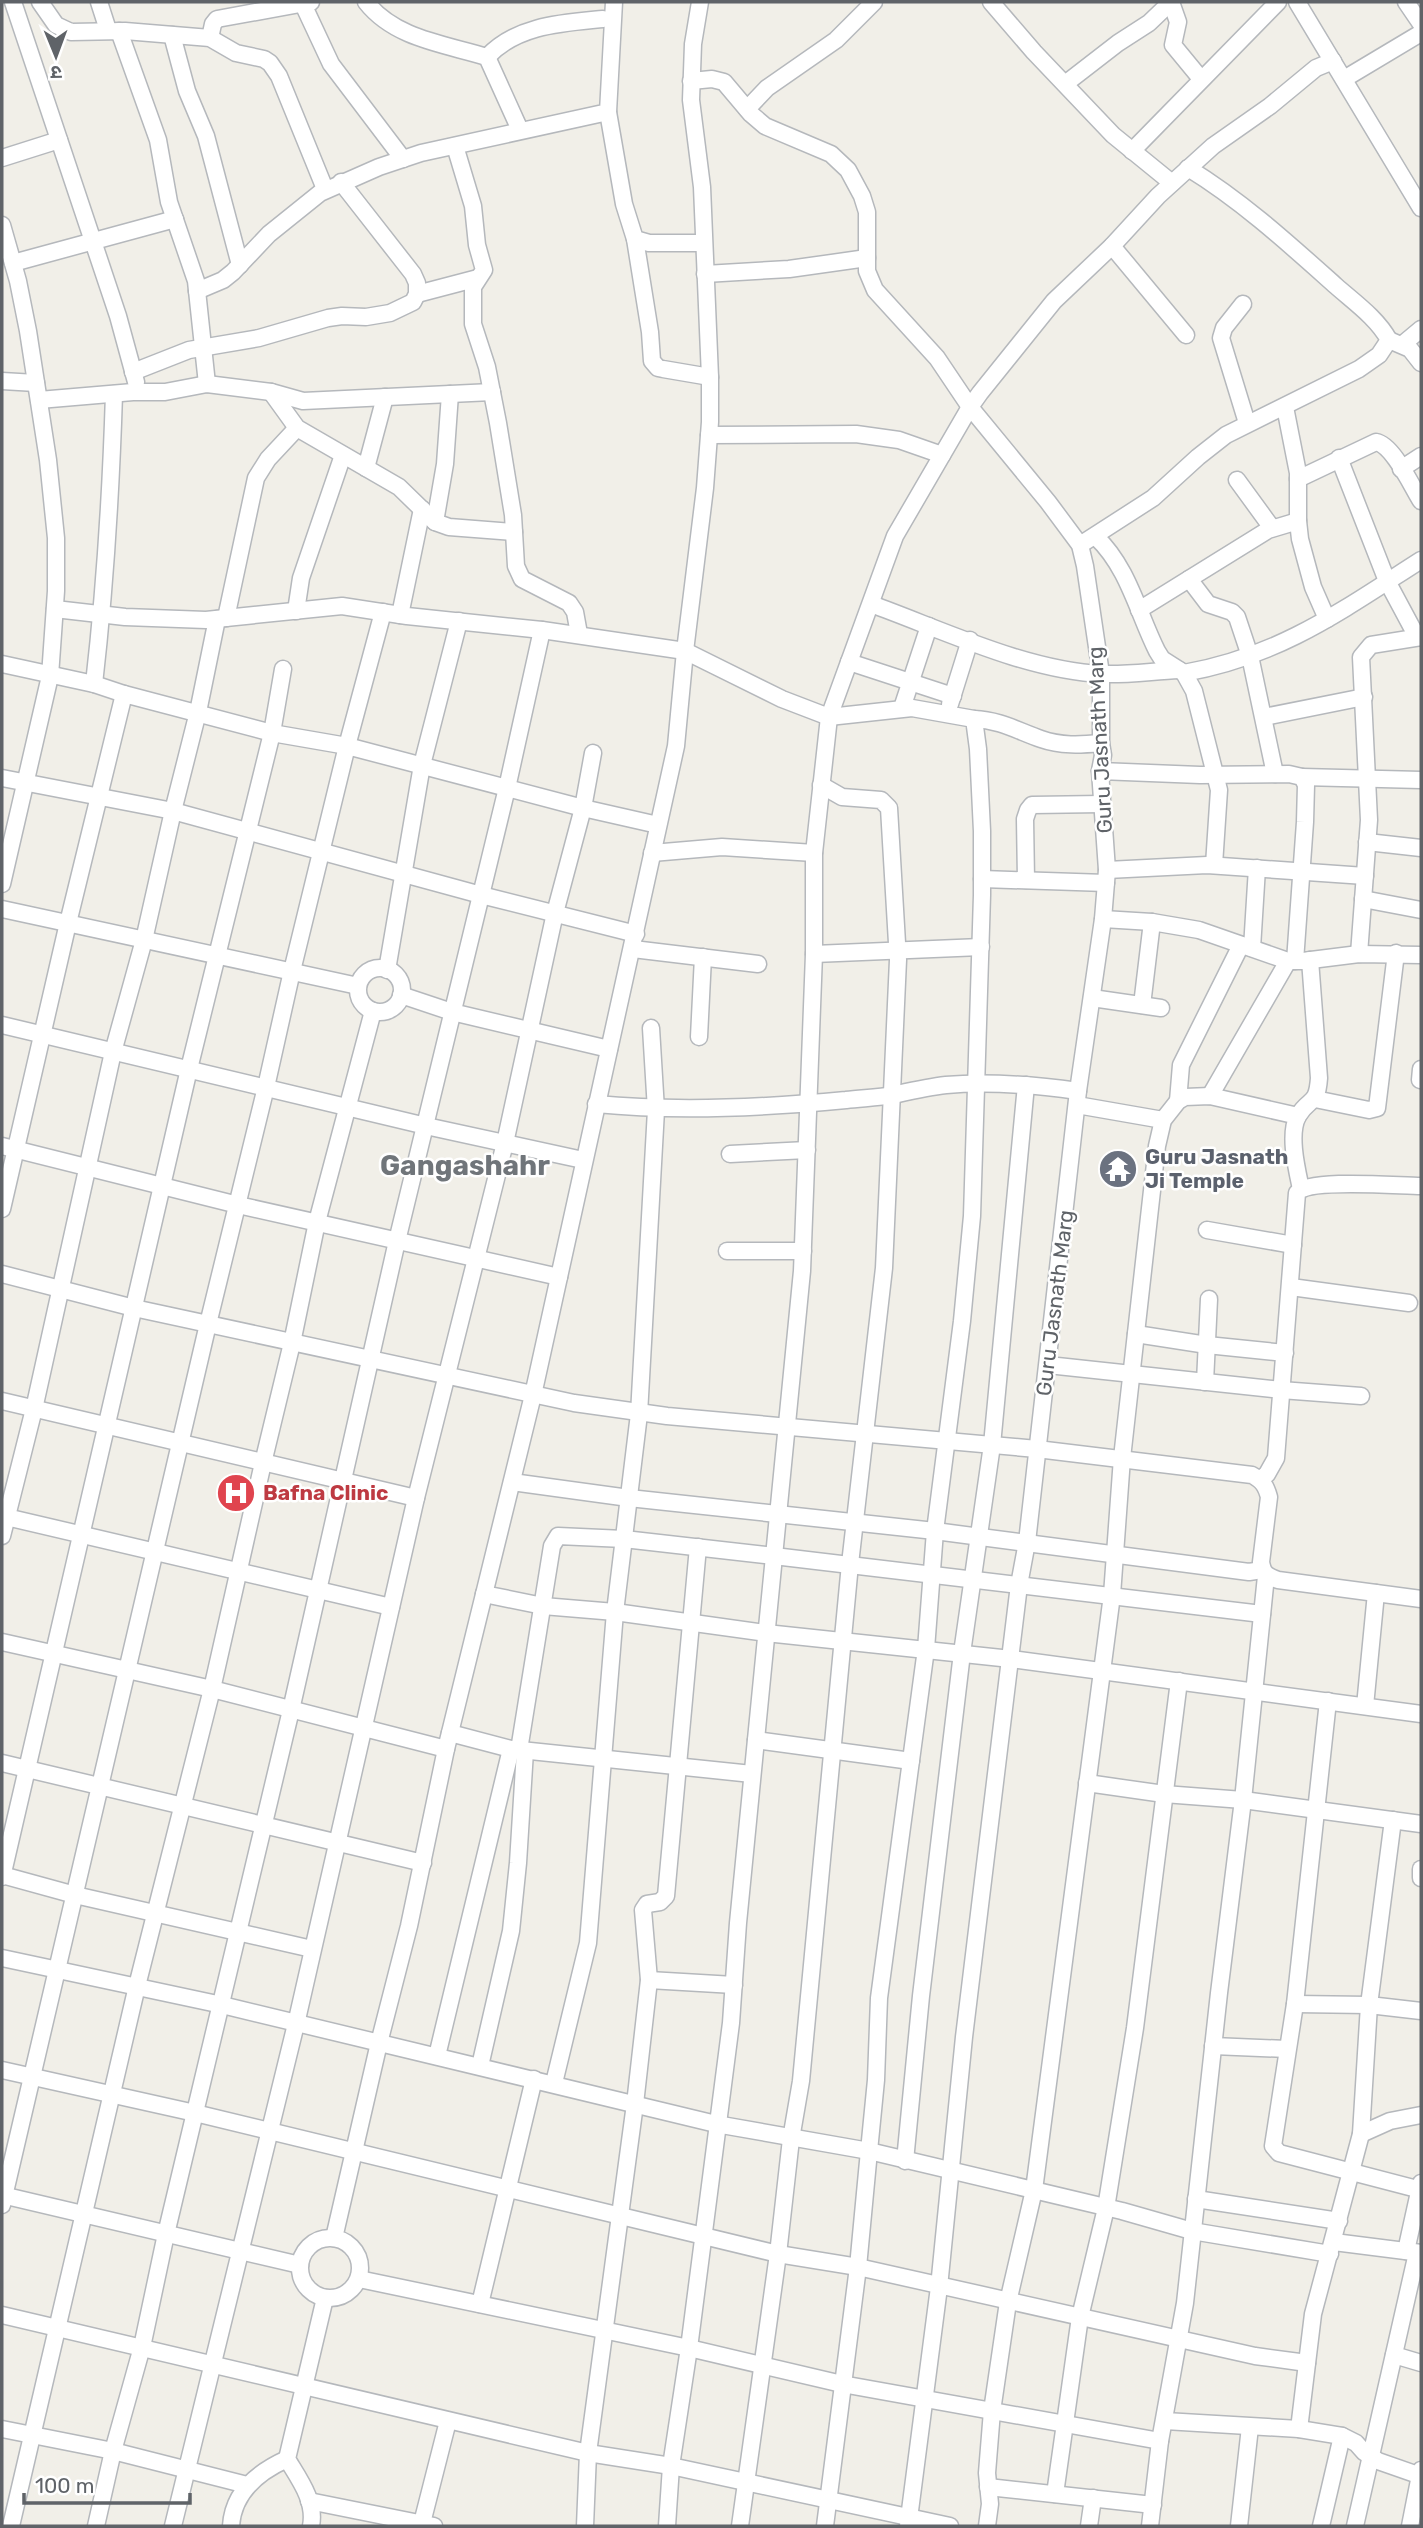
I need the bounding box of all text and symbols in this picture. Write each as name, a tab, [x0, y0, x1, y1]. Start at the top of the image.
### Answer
north arrow	[21, 21, 91, 91]
text: उ	[50, 61, 62, 84]
street label: Guru Jasnath Marg	[1082, 646, 1117, 834]
place label: Guru Jasnath Ji Temple	[1145, 1144, 1288, 1193]
temple icon: Guru Jasnath Ji Temple	[1097, 1148, 1139, 1190]
district label: Gangashahr	[380, 1149, 550, 1182]
street label: Guru Jasnath Marg	[1031, 1209, 1078, 1397]
hospital icon: Bafna Clinic	[215, 1472, 257, 1514]
place label: Bafna Clinic	[263, 1480, 388, 1505]
scale bar	[24, 2462, 191, 2506]
text: 100 m	[35, 2473, 94, 2498]

